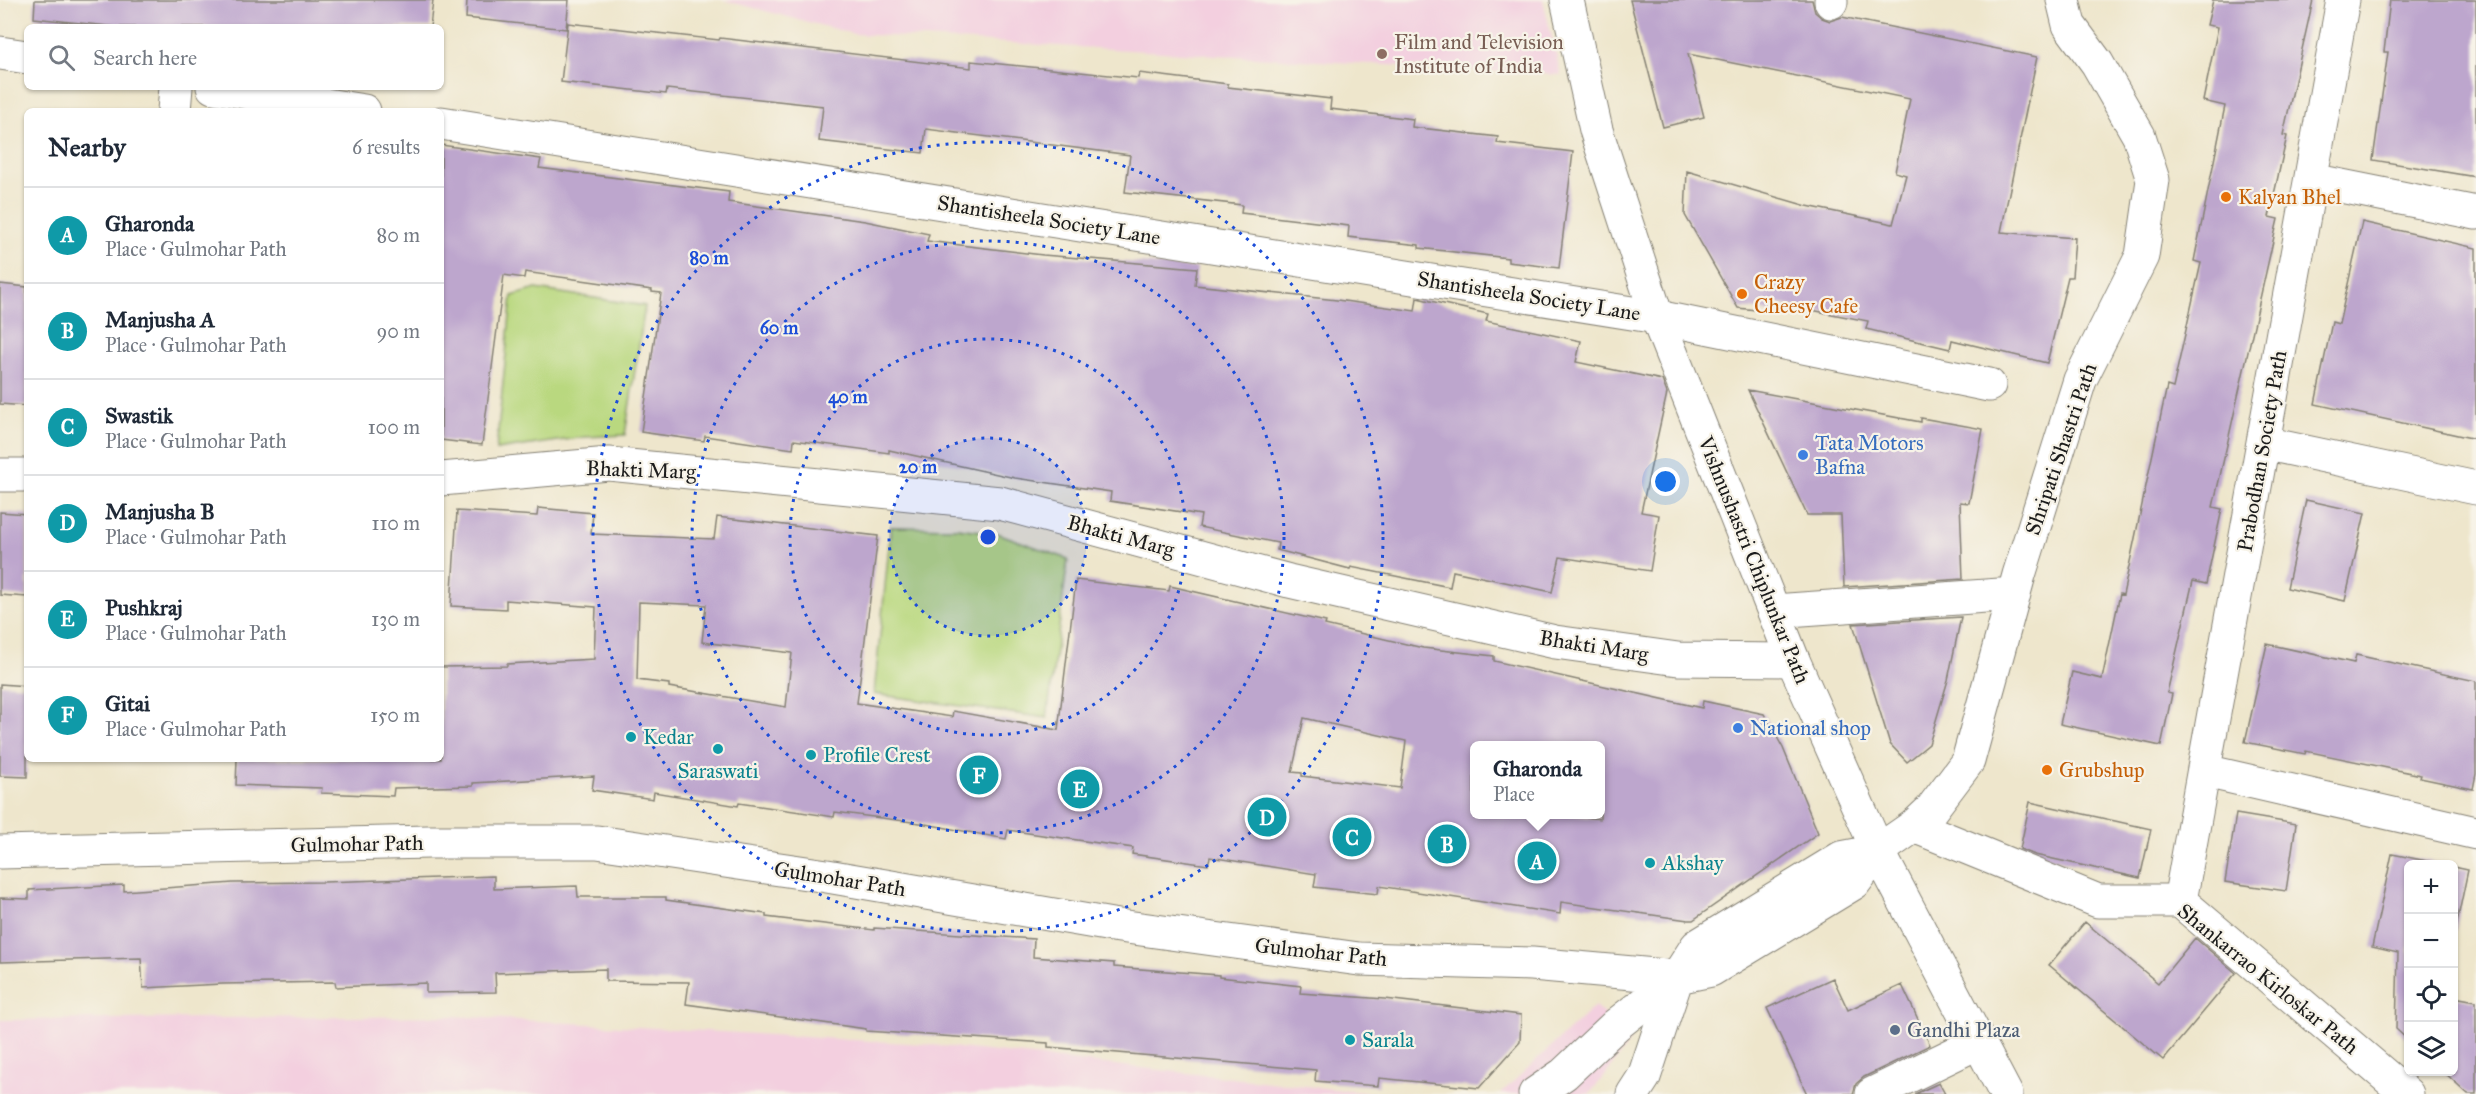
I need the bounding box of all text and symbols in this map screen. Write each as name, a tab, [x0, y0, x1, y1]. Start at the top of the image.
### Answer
search box	[24, 24, 444, 90]
place label: Film and Television Institute of India	[1394, 29, 1564, 79]
icon: search	[45, 41, 78, 74]
text: Search here	[93, 44, 197, 71]
marker: Film and Television Institute of India	[1375, 47, 1389, 61]
text: Nearby	[48, 131, 126, 163]
text: 6 results	[352, 135, 420, 159]
place label: Kalyan Bhel	[2238, 184, 2342, 210]
street label: Shantisheela Society Lane	[936, 190, 1163, 251]
marker: Kalyan Bhel	[2219, 190, 2233, 204]
text: Gharonda	[105, 210, 194, 237]
text: A	[61, 223, 74, 247]
text: 80 m	[377, 223, 420, 247]
text: Place · Gulmohar Path	[105, 237, 287, 261]
text: 80 m	[689, 247, 729, 269]
street label: Shantisheela Society Lane	[1416, 266, 1643, 327]
place label: Crazy Cheesy Cafe	[1754, 269, 1859, 319]
marker: Crazy Cheesy Cafe	[1735, 287, 1749, 301]
text: Manjusha A	[105, 306, 215, 333]
text: 60 m	[760, 317, 799, 339]
text: B	[61, 319, 74, 343]
text: 90 m	[377, 319, 420, 343]
text: Place · Gulmohar Path	[105, 333, 287, 357]
street label: Prabodhan Society Path	[2231, 348, 2293, 554]
street label: Shripati Shastri Path	[2019, 359, 2103, 538]
text: 40 m	[828, 386, 869, 409]
text: Swastik	[105, 402, 173, 429]
text: C	[61, 415, 74, 439]
text: 100 m	[368, 415, 420, 439]
text: Place · Gulmohar Path	[105, 429, 287, 453]
place label: Tata Motors Bafna	[1815, 430, 1924, 480]
street label: Vishnushastri Chiplunkar Path	[1692, 432, 1816, 688]
marker: Tata Motors Bafna	[1796, 448, 1810, 462]
street label: Bhakti Marg	[586, 455, 697, 485]
text: 20 m	[899, 456, 938, 478]
your location	[1651, 467, 1680, 496]
text: Manjusha B	[105, 498, 215, 525]
street label: Bhakti Marg	[1064, 509, 1178, 563]
text: D	[60, 511, 75, 535]
text: 110 m	[372, 511, 420, 535]
text: Place · Gulmohar Path	[105, 525, 287, 549]
centre of rings	[978, 527, 998, 547]
text: Pushkraj	[105, 594, 183, 621]
text: E	[60, 607, 75, 631]
text: 130 m	[371, 607, 420, 631]
text: Place · Gulmohar Path	[105, 621, 287, 645]
street label: Bhakti Marg	[1538, 625, 1651, 667]
text: Gitai	[105, 690, 150, 717]
text: F	[61, 703, 74, 727]
text: 150 m	[370, 703, 420, 727]
place label: National shop	[1750, 715, 1871, 741]
text: Place · Gulmohar Path	[105, 717, 287, 741]
marker: National shop	[1731, 721, 1745, 735]
place label: Kedar	[643, 724, 694, 750]
marker: Kedar	[624, 730, 638, 744]
popup	[1470, 741, 1605, 819]
marker: Saraswati	[711, 742, 725, 756]
place label: Profile Crest	[823, 742, 931, 768]
marker: Profile Crest	[804, 748, 818, 762]
pin: F	[960, 752, 998, 798]
text: Gharonda	[1493, 755, 1582, 782]
place label: Grubshup	[2059, 757, 2145, 783]
place label: Saraswati	[677, 758, 759, 784]
marker: Grubshup	[2040, 763, 2054, 777]
pin: E	[1060, 766, 1100, 812]
text: Place	[1493, 782, 1535, 806]
pin: D	[1248, 794, 1286, 840]
pin: C	[1332, 814, 1372, 860]
pin: B	[1428, 822, 1466, 866]
street label: Gulmohar Path	[290, 830, 424, 858]
pin: A	[1518, 838, 1556, 884]
place label: Akshay	[1661, 850, 1725, 876]
street label: Gulmohar Path	[772, 856, 908, 902]
marker: Akshay	[1643, 856, 1657, 870]
map controls	[2404, 860, 2458, 1076]
button: +	[2404, 860, 2458, 914]
street label: Shankarrao Kirloskar Path	[2172, 898, 2364, 1060]
button: −	[2404, 914, 2458, 968]
street label: Gulmohar Path	[1254, 932, 1389, 972]
button: locate	[2404, 968, 2458, 1022]
place label: Gandhi Plaza	[1907, 1017, 2020, 1043]
button: layers	[2404, 1022, 2458, 1076]
marker: Gandhi Plaza	[1888, 1023, 1902, 1037]
place label: Sarala	[1362, 1027, 1414, 1053]
marker: Sarala	[1343, 1033, 1357, 1047]

